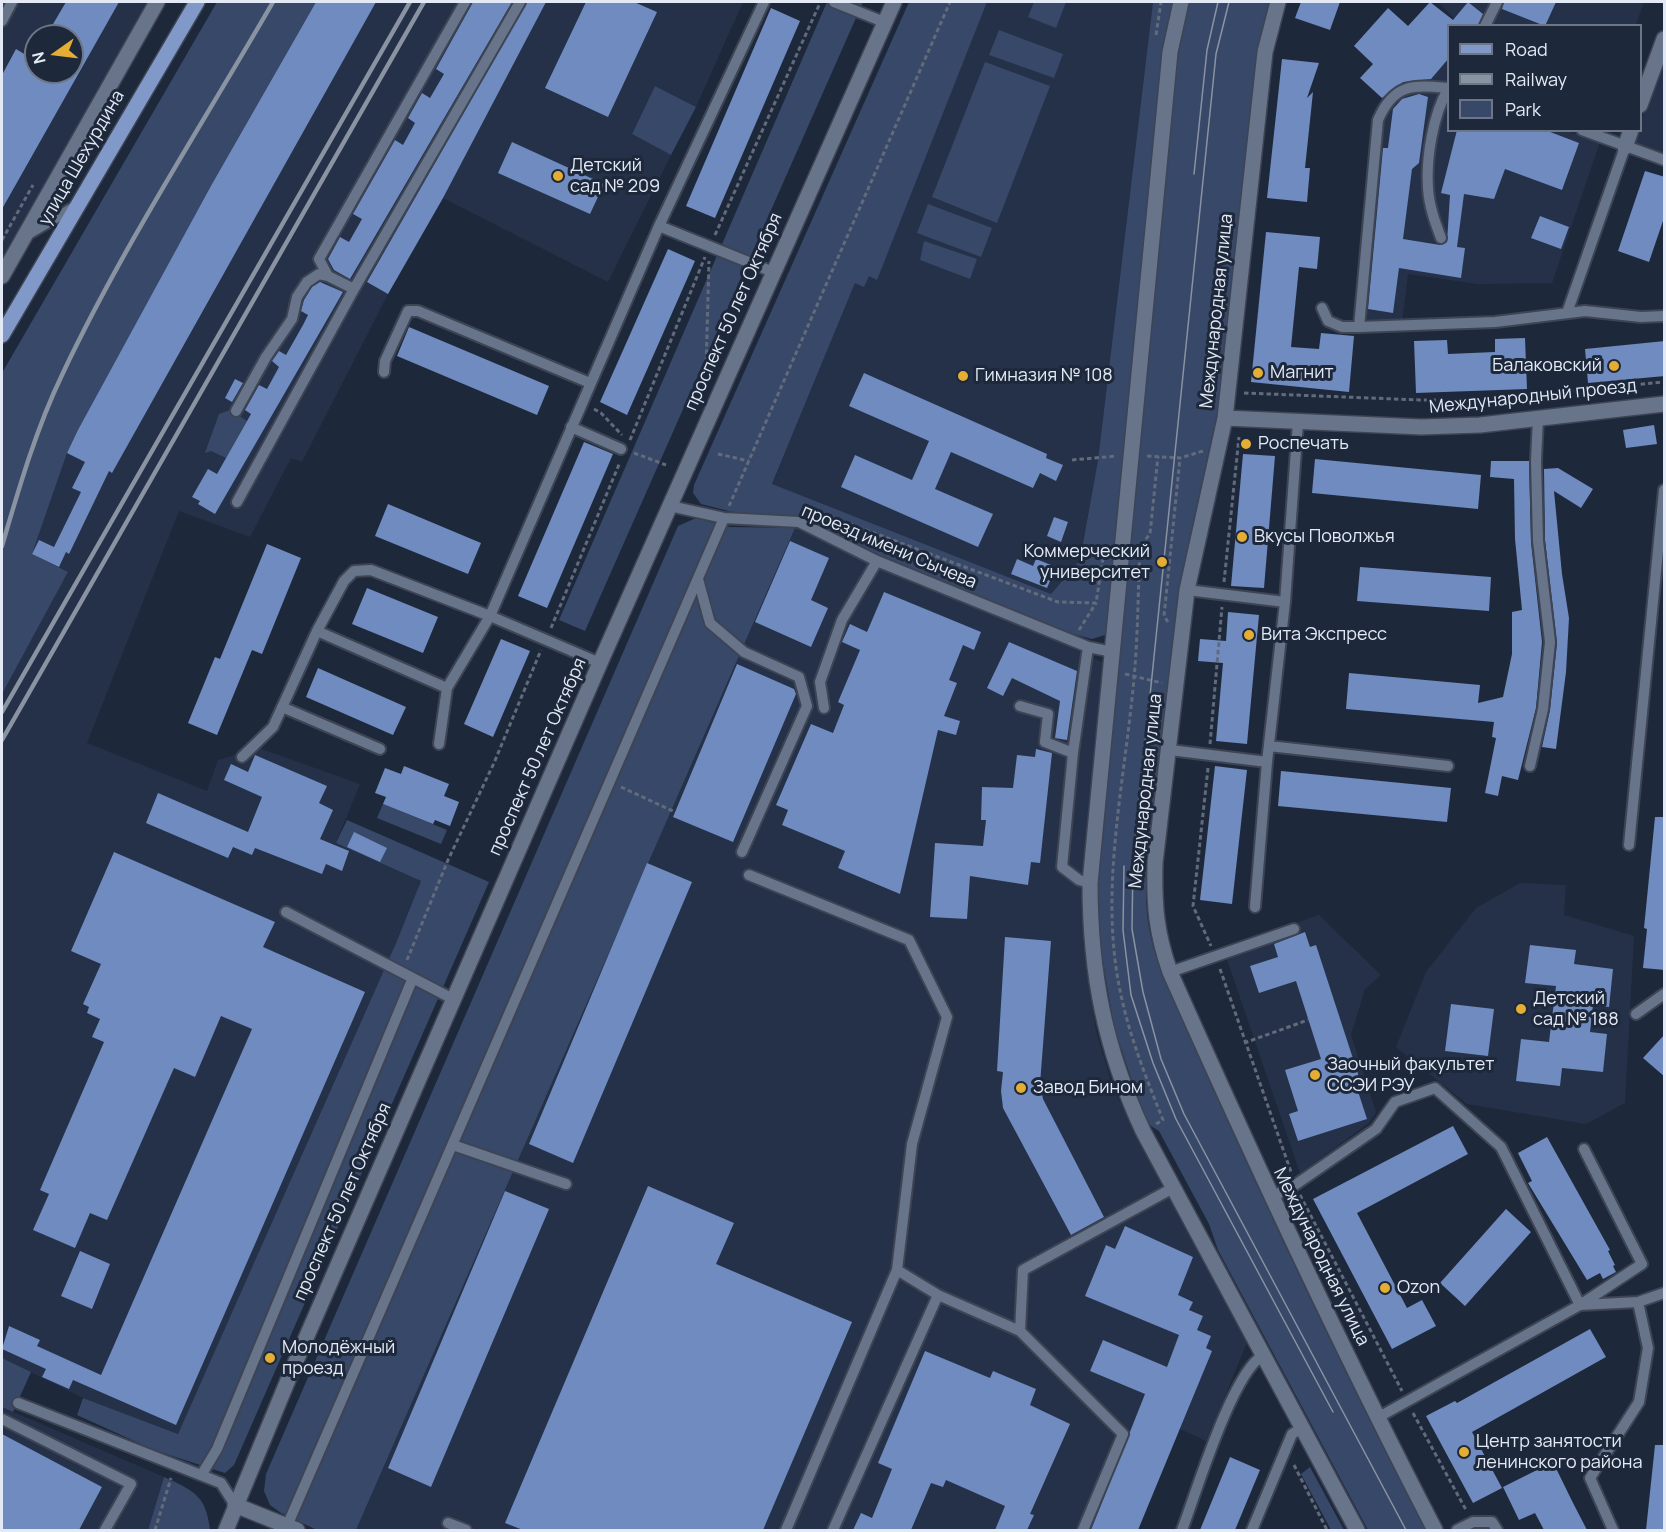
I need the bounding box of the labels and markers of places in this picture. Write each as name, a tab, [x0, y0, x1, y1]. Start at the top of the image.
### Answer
place label: Детский сад № 209	[570, 155, 660, 198]
marker: Детский сад № 209	[551, 169, 565, 183]
place label: Балаковский	[1492, 355, 1602, 377]
marker: Балаковский	[1607, 359, 1621, 373]
place label: Магнит	[1270, 362, 1333, 384]
place label: Гимназия № 108	[975, 365, 1113, 387]
marker: Магнит	[1251, 366, 1265, 380]
marker: Гимназия № 108	[956, 369, 970, 383]
place label: Роспечать	[1258, 433, 1349, 455]
marker: Роспечать	[1239, 437, 1253, 451]
place label: Вкусы Поволжья	[1254, 526, 1395, 548]
marker: Вкусы Поволжья	[1235, 530, 1249, 544]
place label: Коммерческий университет	[1024, 541, 1150, 584]
marker: Коммерческий университет	[1155, 555, 1169, 569]
place label: Вита Экспресс	[1261, 624, 1387, 646]
marker: Вита Экспресс	[1242, 628, 1256, 642]
place label: Детский сад № 188	[1533, 988, 1619, 1030]
marker: Детский сад № 188	[1514, 1002, 1528, 1016]
place label: Заочный факультет ССЭИ РЭУ	[1327, 1054, 1494, 1096]
marker: Заочный факультет ССЭИ РЭУ	[1308, 1068, 1322, 1082]
place label: Завод Бином	[1033, 1077, 1143, 1099]
marker: Завод Бином	[1014, 1081, 1028, 1095]
place label: Ozon	[1397, 1277, 1440, 1299]
marker: Ozon	[1378, 1281, 1392, 1295]
place label: Молодёжный проезд	[282, 1337, 395, 1380]
marker: Молодёжный проезд	[263, 1351, 277, 1365]
place label: Центр занятости ленинского района	[1476, 1431, 1642, 1474]
marker: Центр занятости ленинского района	[1457, 1445, 1471, 1459]

